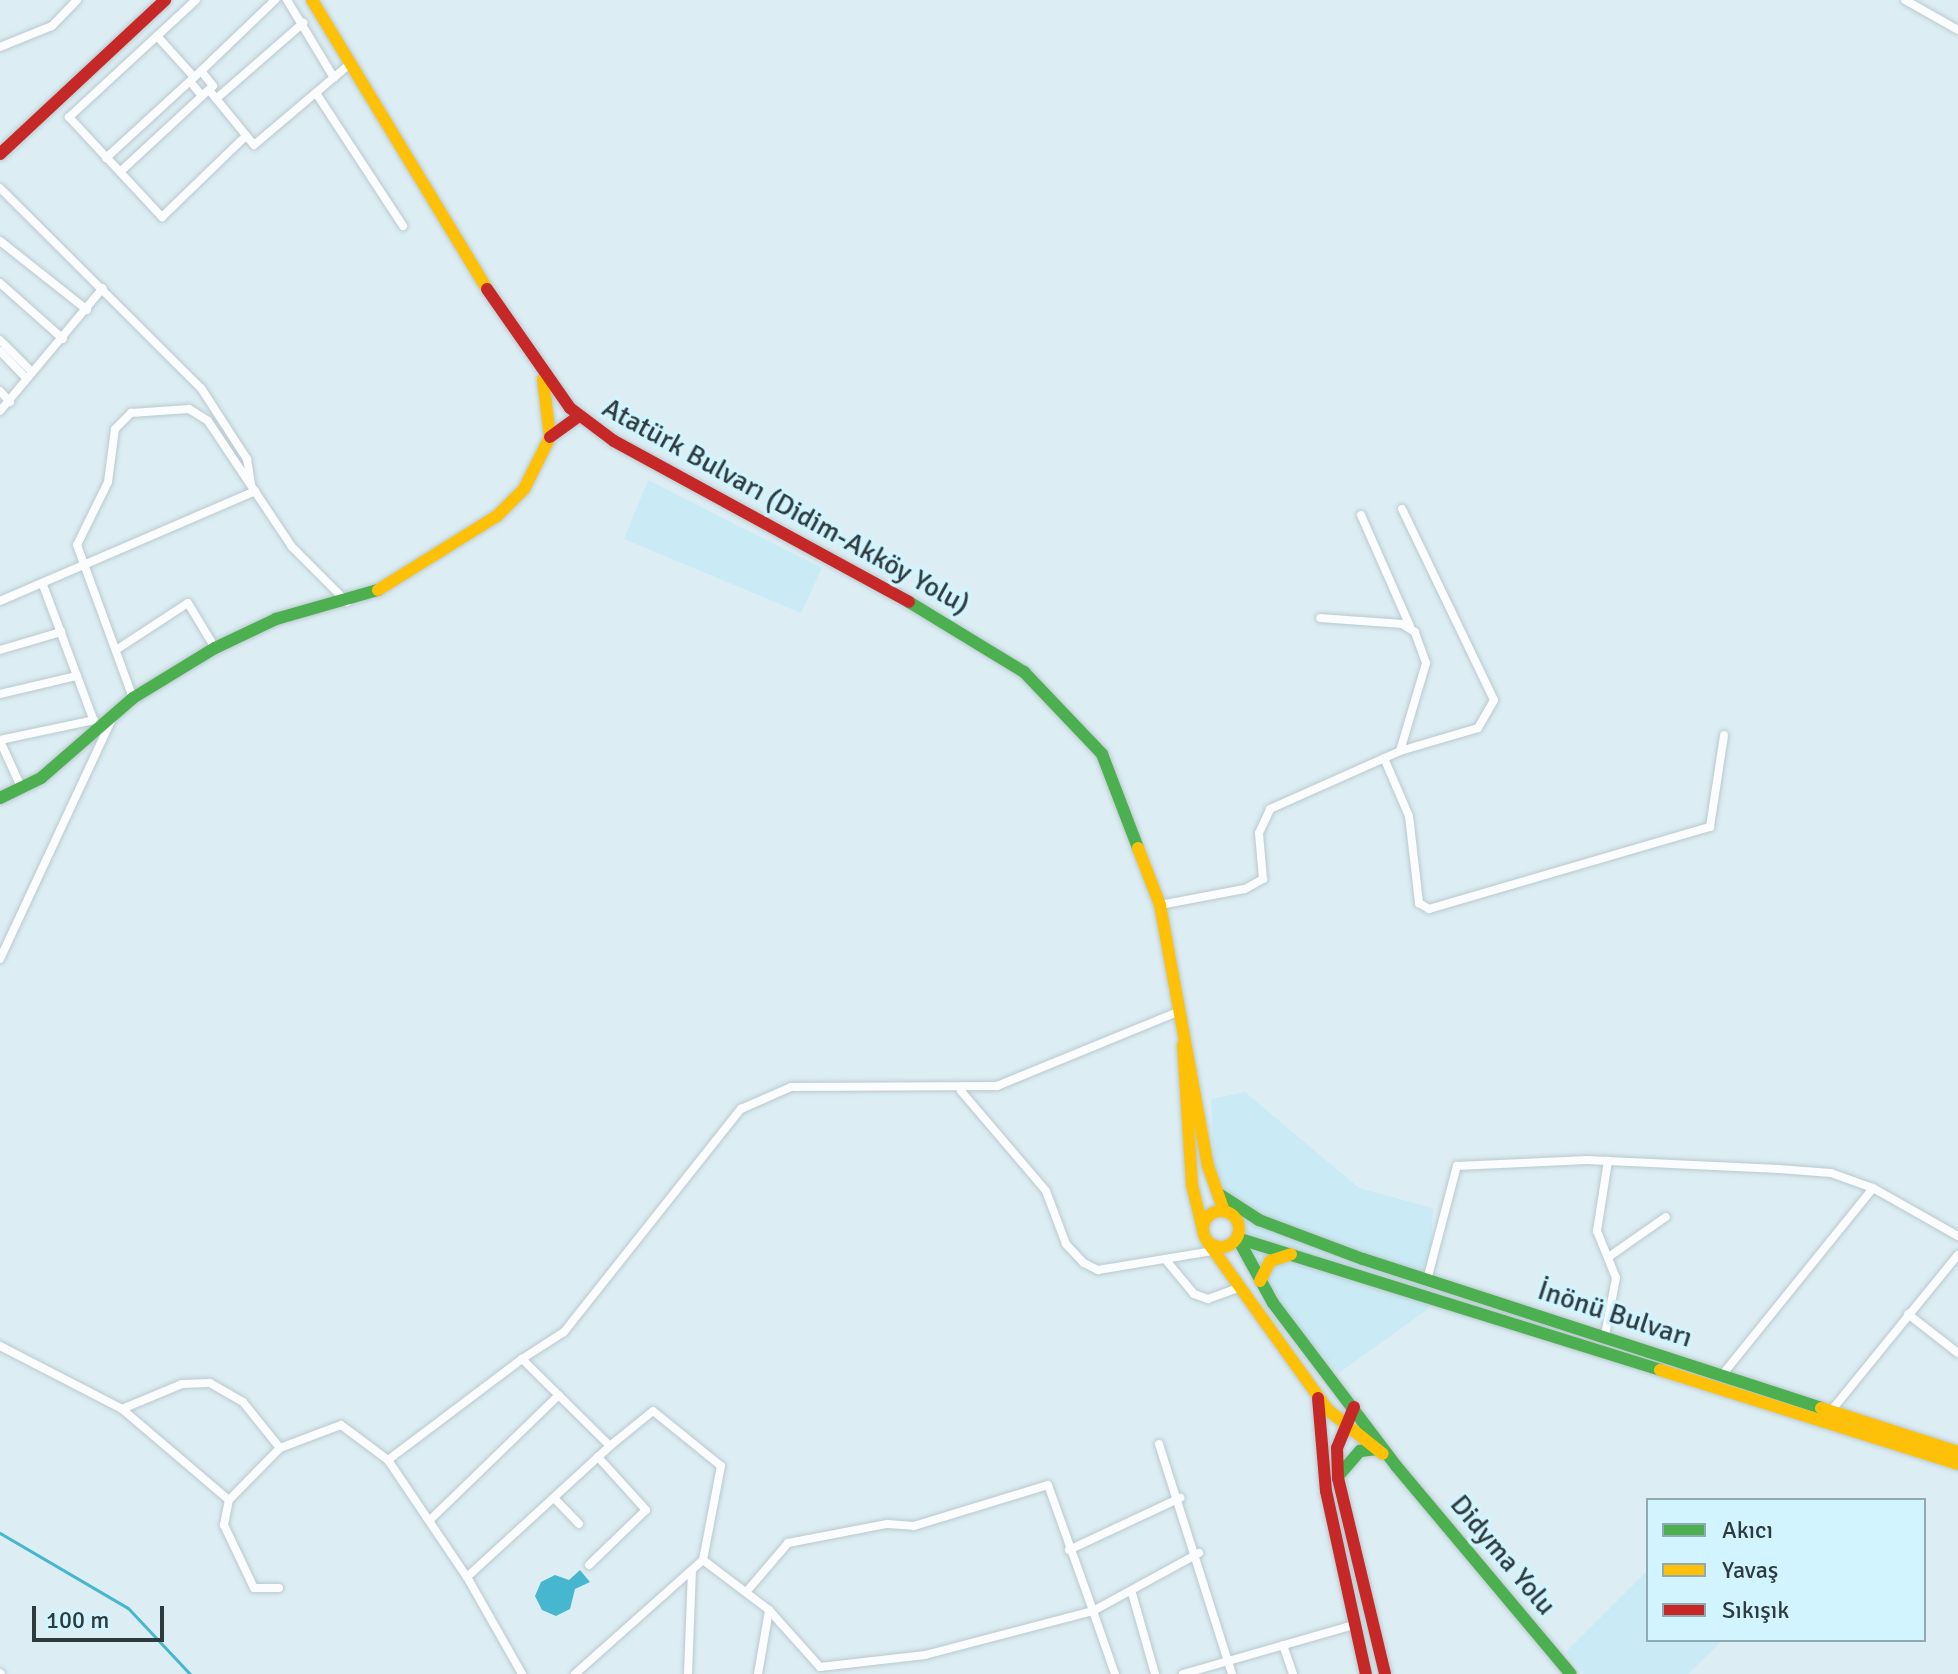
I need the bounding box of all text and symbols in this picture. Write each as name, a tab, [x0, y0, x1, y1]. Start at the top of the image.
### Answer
street label: Atatürk Bulvarı (Didim-Akköy Yolu)	[597, 391, 975, 621]
street label: İnönü Bulvarı	[1534, 1273, 1696, 1355]
street label: Didyma Yolu	[1443, 1488, 1563, 1622]
legend	[1646, 1498, 1926, 1642]
text: Akıcı	[1722, 1515, 1773, 1545]
text: Yavaş	[1722, 1555, 1778, 1585]
scale bar	[36, 1590, 168, 1640]
text: Sıkışık	[1722, 1595, 1789, 1625]
text: 100 m	[46, 1605, 109, 1635]

